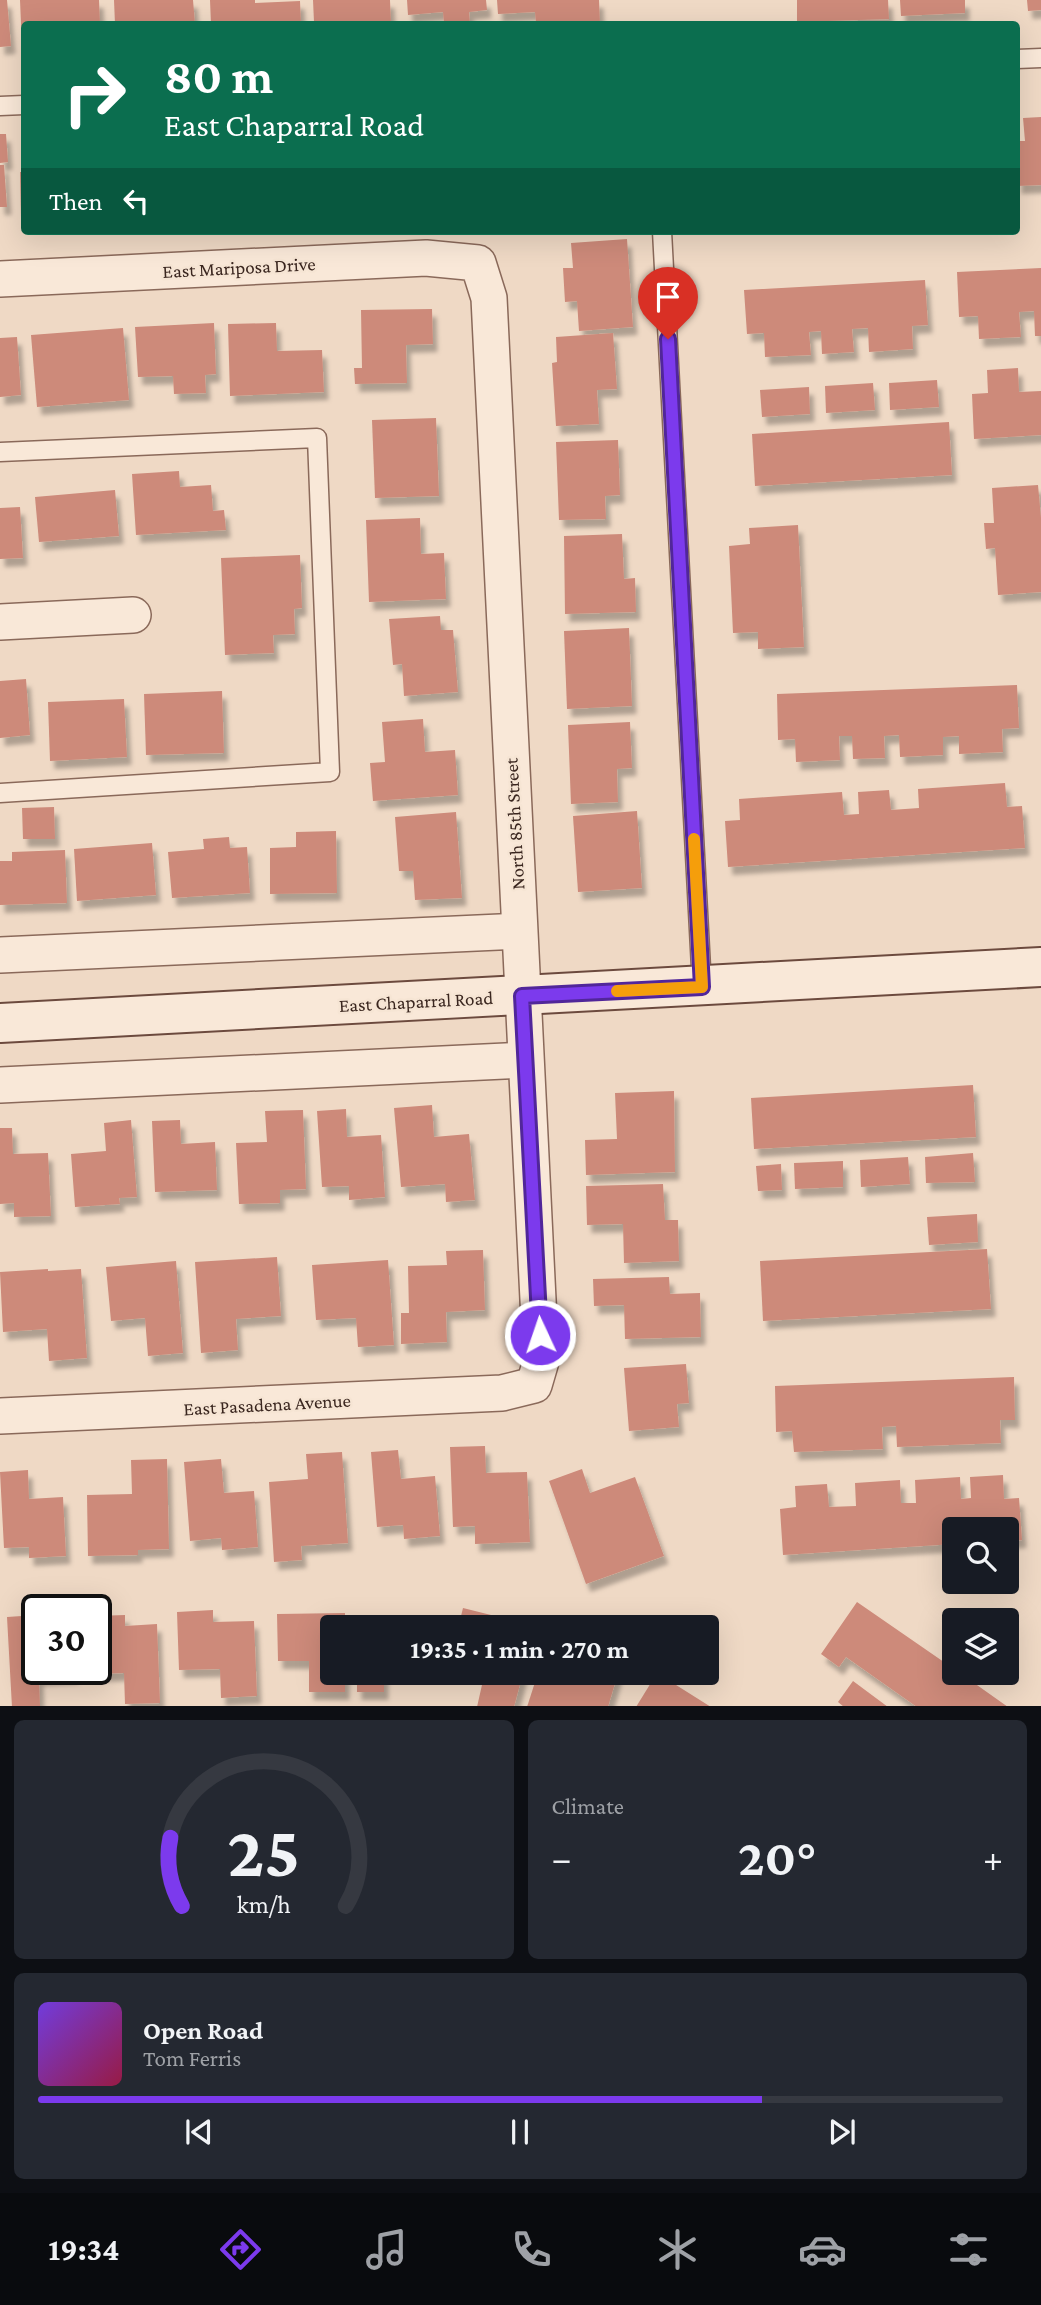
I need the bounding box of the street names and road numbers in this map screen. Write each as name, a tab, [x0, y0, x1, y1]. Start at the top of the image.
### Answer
street label: East Mariposa Drive	[162, 253, 316, 282]
street label: North 85th Street	[501, 757, 528, 890]
street label: East Chaparral Road	[338, 987, 494, 1016]
street label: East Pasadena Avenue	[183, 1390, 351, 1419]

